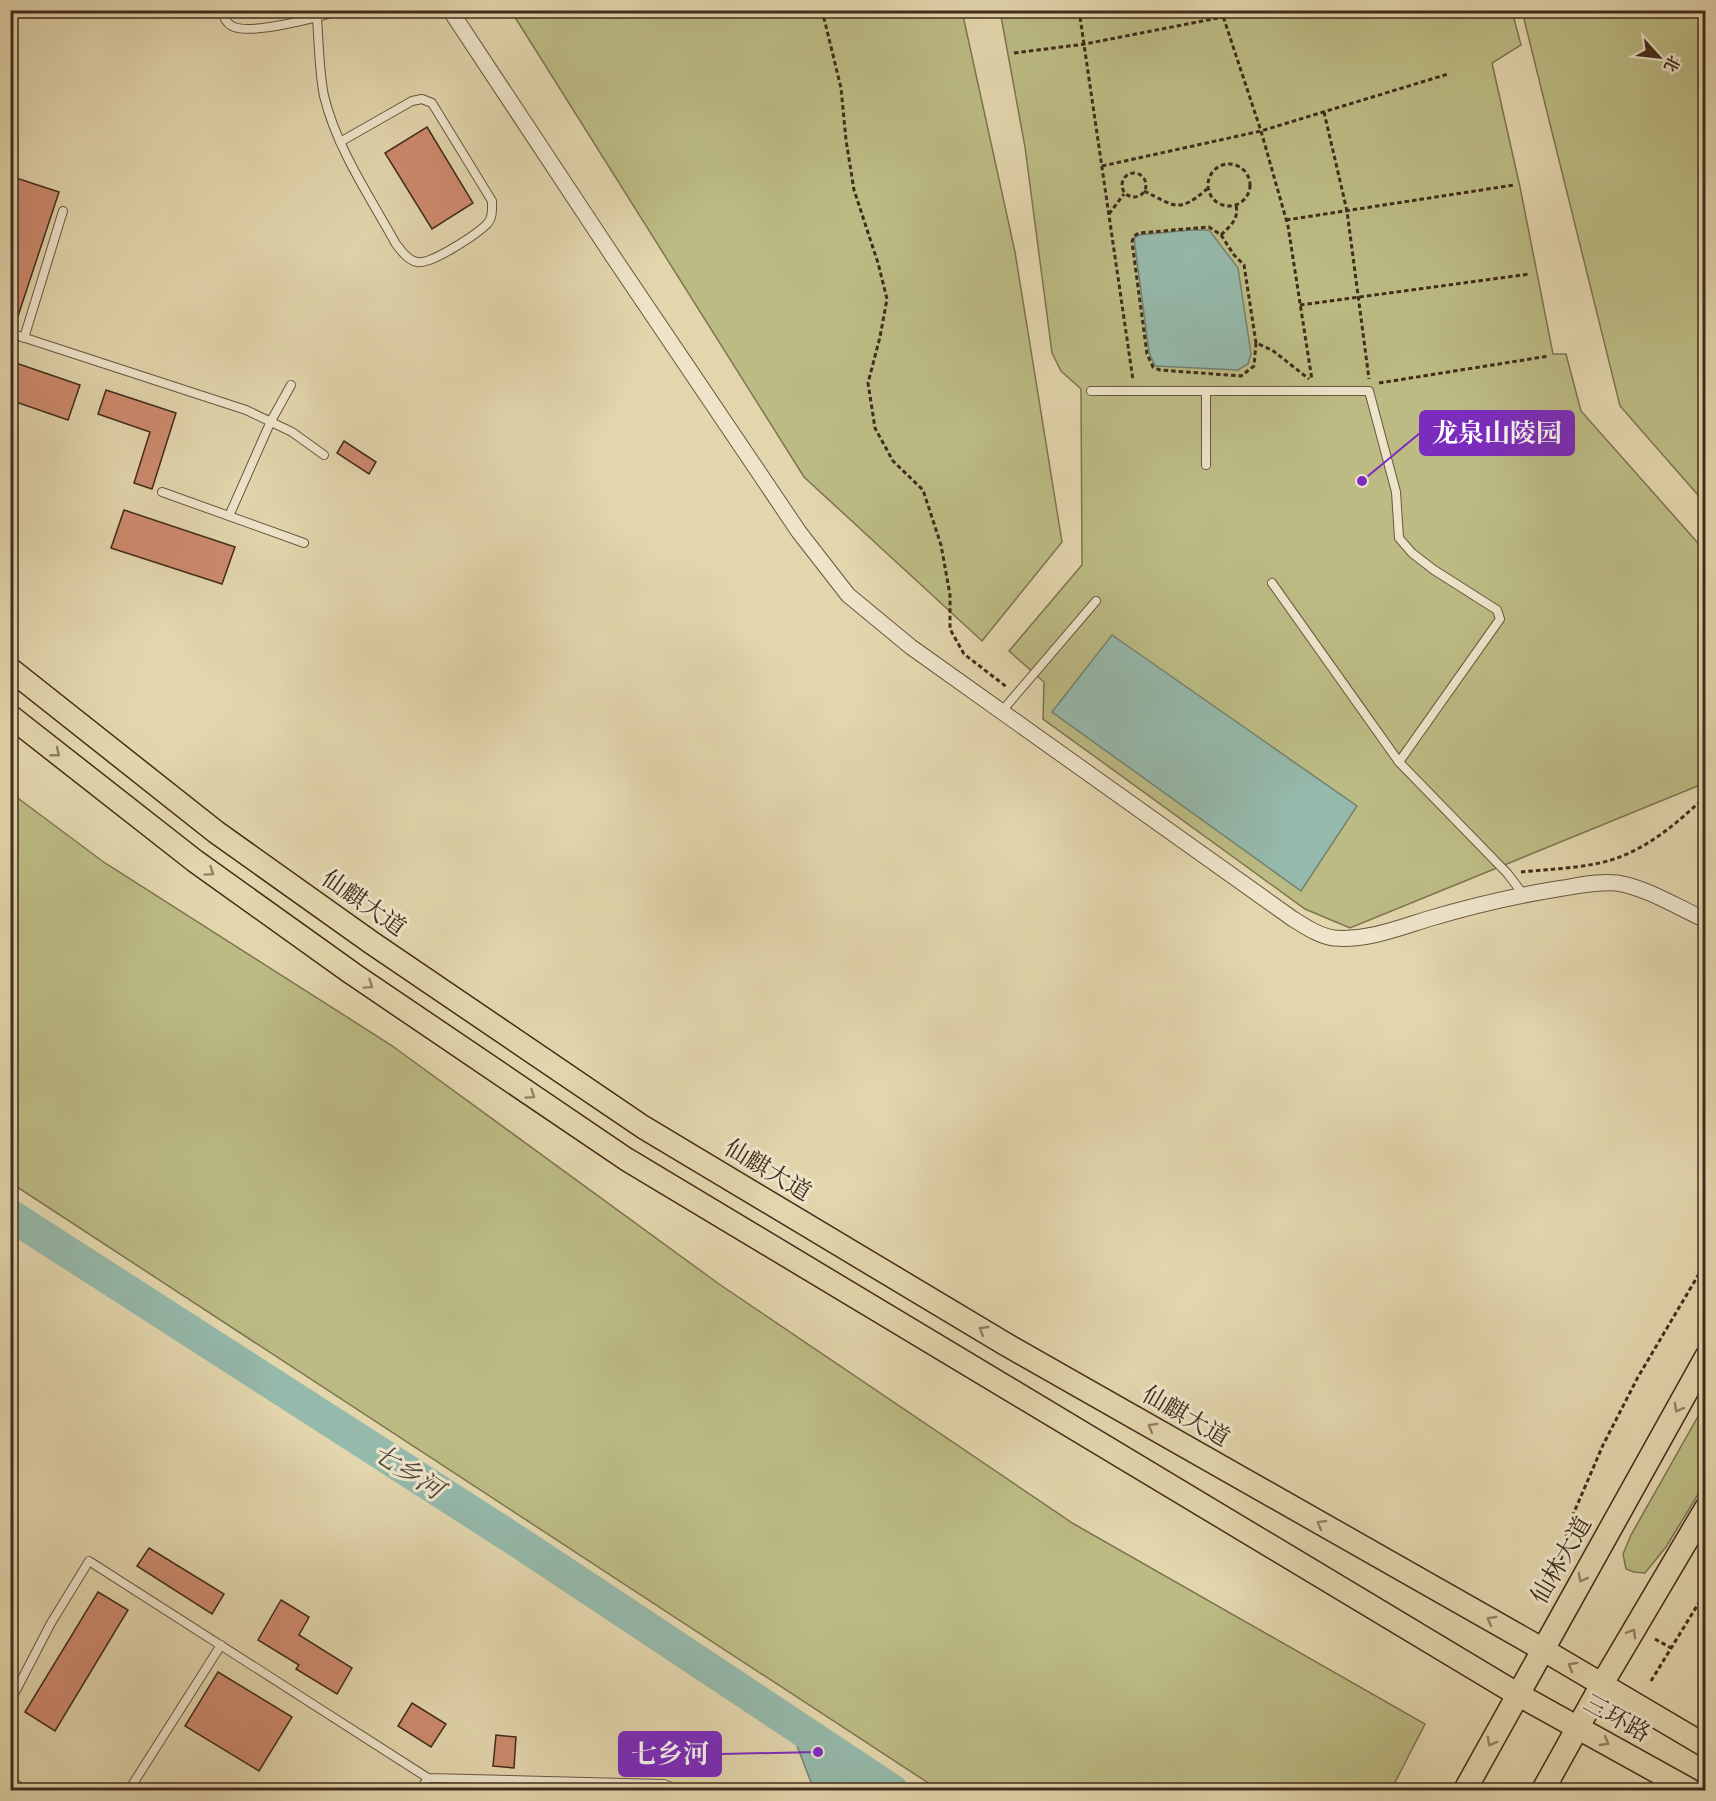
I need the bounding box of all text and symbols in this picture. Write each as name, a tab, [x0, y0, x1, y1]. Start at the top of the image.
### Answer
north arrow	[1629, 27, 1689, 87]
text: 北	[1657, 51, 1684, 75]
callout: 龙泉山陵园	[1420, 411, 1574, 455]
text: 龙泉山陵园	[1432, 417, 1562, 453]
one-way arrow	[49, 745, 60, 756]
street label: 仙麒大道	[314, 863, 412, 946]
one-way arrow	[204, 865, 215, 876]
one-way arrow	[363, 978, 374, 989]
one-way arrow	[524, 1087, 535, 1098]
street label: 仙麒大道	[717, 1132, 817, 1211]
one-way arrow	[979, 1326, 989, 1338]
street label: 仙麒大道	[1135, 1379, 1235, 1456]
one-way arrow	[1674, 1402, 1685, 1413]
one-way arrow	[1148, 1423, 1158, 1434]
water label: 七乡河	[364, 1436, 453, 1511]
street label: 仙林大道	[1524, 1511, 1601, 1611]
one-way arrow	[1317, 1519, 1328, 1531]
one-way arrow	[1578, 1572, 1590, 1583]
one-way arrow	[1487, 1616, 1497, 1627]
one-way arrow	[1624, 1629, 1636, 1639]
one-way arrow	[1568, 1662, 1578, 1674]
street label: 三环路	[1576, 1687, 1656, 1752]
callout: 七乡河	[619, 1732, 721, 1776]
one-way arrow	[1599, 1735, 1609, 1747]
one-way arrow	[1487, 1736, 1498, 1747]
text: 七乡河	[631, 1738, 709, 1774]

